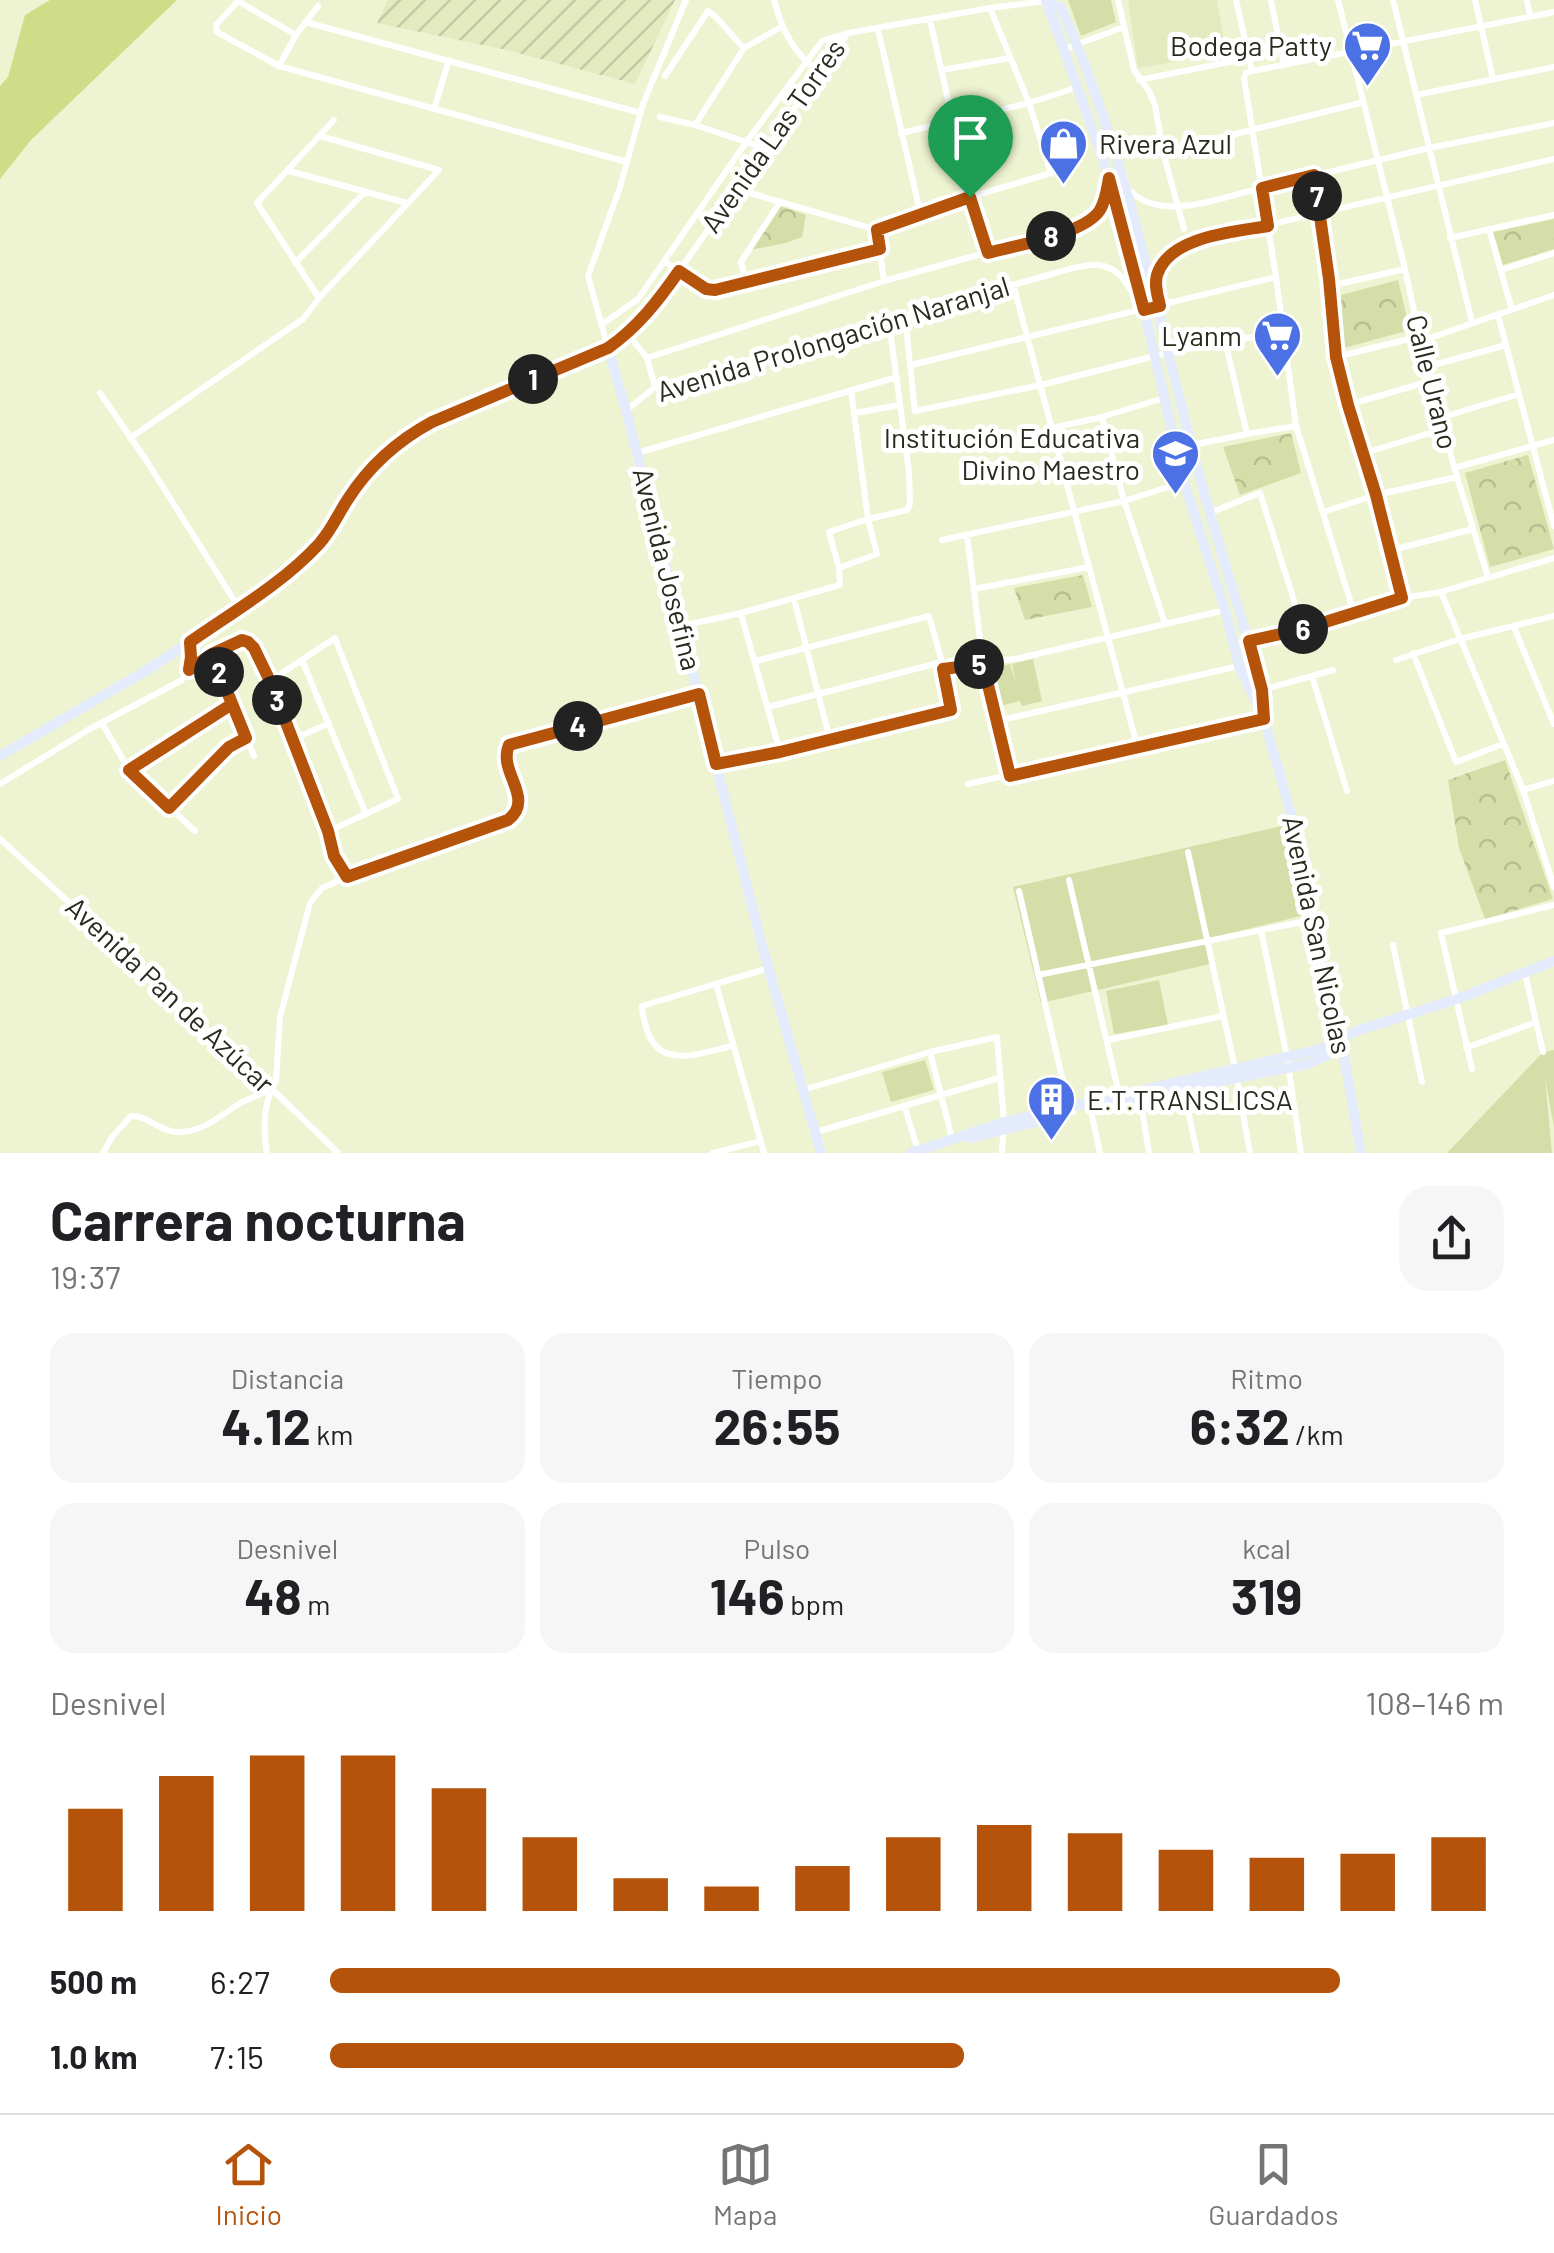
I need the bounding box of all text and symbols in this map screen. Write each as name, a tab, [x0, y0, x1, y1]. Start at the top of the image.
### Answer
supermarket icon: Bodega Patty	[1341, 20, 1393, 88]
place label: Bodega Patty	[1170, 28, 1332, 62]
street label: Avenida Las Torres	[693, 32, 852, 239]
pin	[928, 95, 1013, 198]
icon: arrive	[943, 110, 998, 165]
shop icon: Rivera Azul	[1038, 118, 1090, 186]
place label: Rivera Azul	[1099, 126, 1232, 160]
pin: 7	[1292, 171, 1342, 221]
text: 7	[1310, 179, 1324, 213]
pin: 8	[1026, 211, 1076, 261]
text: 8	[1043, 219, 1059, 253]
street label: Avenida Prolongación Naranjal	[652, 268, 1013, 408]
supermarket icon: Lyanm	[1251, 310, 1303, 378]
street label: Calle Urano	[1400, 311, 1466, 452]
place label: Lyanm	[1161, 318, 1242, 352]
pin: 1	[508, 354, 558, 404]
text: 1	[528, 362, 538, 396]
place label: Institución Educativa Divino Maestro	[884, 420, 1140, 486]
school or university icon: Institución Educativa Divino Maestro	[1149, 428, 1201, 496]
street label: Avenida Josefina	[626, 464, 710, 674]
pin: 6	[1278, 604, 1328, 654]
text: 6	[1295, 612, 1311, 646]
pin: 5	[954, 639, 1004, 689]
pin: 2	[194, 647, 244, 697]
text: 5	[971, 647, 987, 681]
text: 2	[211, 655, 227, 689]
pin: 3	[252, 675, 302, 725]
text: 3	[269, 683, 285, 717]
pin: 4	[553, 701, 603, 751]
text: 4	[570, 709, 586, 743]
street label: Avenida San Nicolas	[1276, 813, 1360, 1057]
street label: Avenida Pan de Azúcar	[60, 889, 282, 1100]
building icon: E.T.TRANSLICSA	[1026, 1074, 1078, 1142]
place label: E.T.TRANSLICSA	[1087, 1082, 1293, 1116]
text: Carrera nocturna	[50, 1186, 466, 1252]
button: share	[1399, 1186, 1504, 1291]
text: 19:37	[50, 1257, 120, 1295]
text: Distancia	[231, 1361, 344, 1395]
text: Tiempo	[731, 1361, 823, 1395]
text: Ritmo	[1230, 1361, 1303, 1395]
text: 4.12	[221, 1395, 311, 1455]
text: 26:55	[714, 1395, 840, 1455]
text: 6:32	[1190, 1395, 1290, 1455]
text: km	[311, 1417, 353, 1451]
text: /km	[1290, 1417, 1344, 1451]
text: Desnivel	[236, 1531, 338, 1565]
text: Pulso	[744, 1531, 810, 1565]
text: kcal	[1242, 1531, 1291, 1565]
text: 48	[244, 1565, 302, 1625]
text: 146	[710, 1565, 785, 1625]
text: 319	[1231, 1565, 1302, 1625]
text: m	[302, 1587, 330, 1621]
text: bpm	[785, 1587, 844, 1621]
text: Desnivel	[50, 1683, 166, 1721]
text: 108–146 m	[1365, 1683, 1504, 1721]
text: 500 m	[50, 1962, 137, 2000]
text: 6:27	[210, 1962, 270, 2000]
text: 1.0 km	[50, 2037, 138, 2075]
text: 7:15	[210, 2037, 264, 2075]
tab: Inicio	[216, 2137, 282, 2231]
tab: Mapa	[713, 2137, 777, 2231]
tab: Guardados	[1208, 2137, 1338, 2231]

